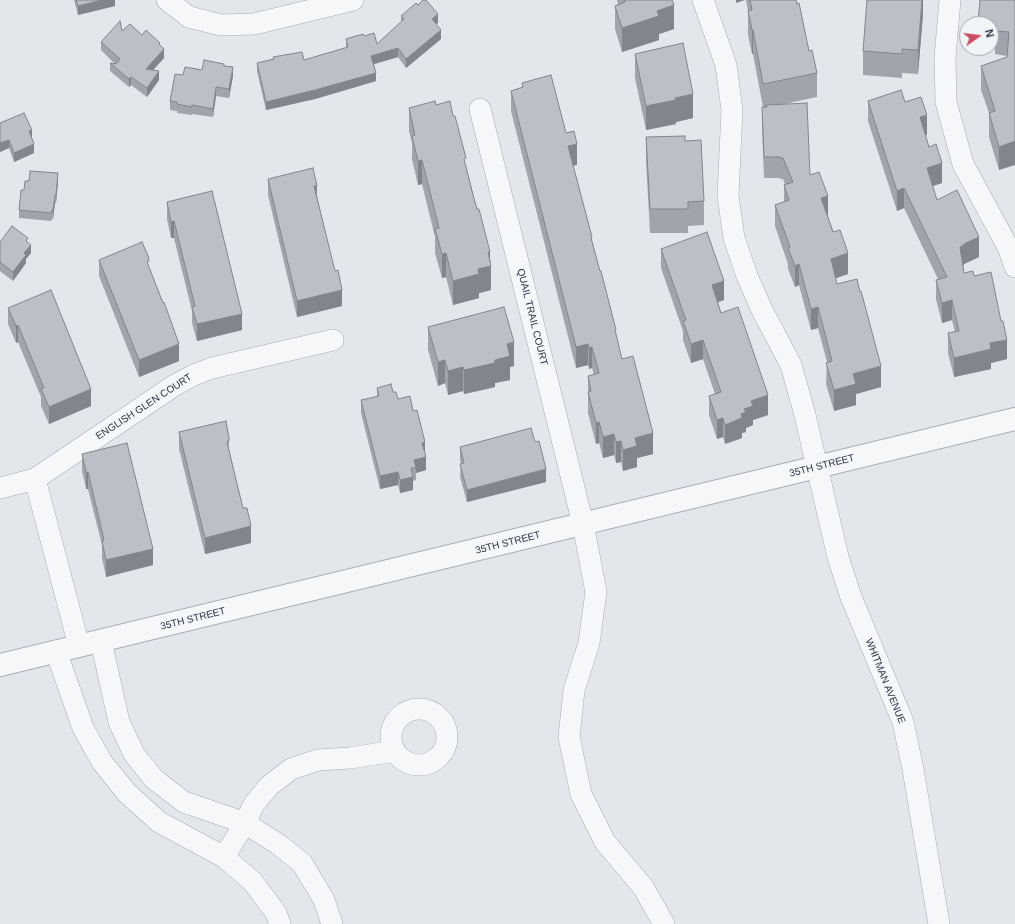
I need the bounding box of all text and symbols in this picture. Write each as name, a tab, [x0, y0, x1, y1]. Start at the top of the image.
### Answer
north arrow	[959, 16, 999, 56]
text: N	[983, 28, 996, 39]
street label: QUAIL TRAIL COURT	[514, 267, 550, 367]
street label: ENGLISH GLEN COURT	[94, 371, 194, 443]
street label: 35TH STREET	[788, 452, 856, 480]
street label: 35TH STREET	[474, 529, 542, 557]
street label: 35TH STREET	[159, 605, 227, 633]
street label: WHITMAN AVENUE	[862, 637, 908, 725]

